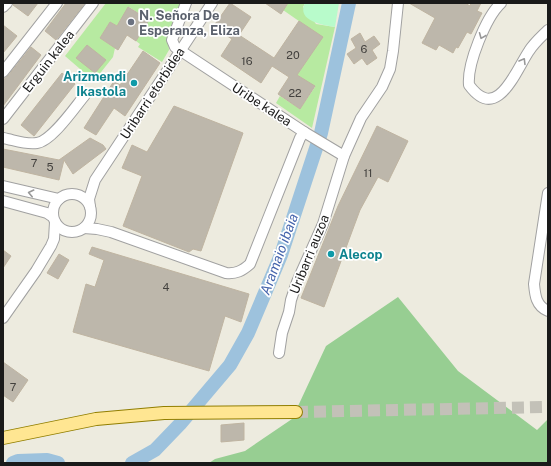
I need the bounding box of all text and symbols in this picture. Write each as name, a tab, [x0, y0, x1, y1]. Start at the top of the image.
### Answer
place label: N. Señora De Esperanza, Eliza	[139, 8, 240, 38]
marker: N. Señora De Esperanza, Eliza	[126, 17, 136, 27]
street label: Erguin kalea	[20, 27, 77, 95]
one-way arrow	[478, 33, 486, 40]
house number: 6	[361, 43, 368, 55]
street label: Uribarri etorbidea	[117, 45, 188, 142]
house number: 20	[286, 49, 300, 61]
house number: 16	[241, 55, 253, 67]
one-way arrow	[518, 58, 526, 65]
place label: Arizmendi Ikastola	[63, 69, 126, 99]
marker: Arizmendi Ikastola	[129, 78, 139, 88]
street label: Uribe kalea	[229, 80, 294, 129]
house number: 22	[288, 87, 302, 99]
house number: 7	[31, 157, 38, 169]
house number: 5	[46, 161, 54, 173]
house number: 11	[364, 167, 372, 179]
one-way arrow	[28, 189, 34, 197]
water label: Aramaio ibaia	[257, 211, 301, 297]
street label: Uribarri auzoa	[287, 212, 332, 296]
place label: Alecop	[339, 247, 382, 262]
marker: Alecop	[326, 249, 336, 259]
house number: 4	[163, 281, 170, 293]
house number: 7	[10, 381, 17, 393]

